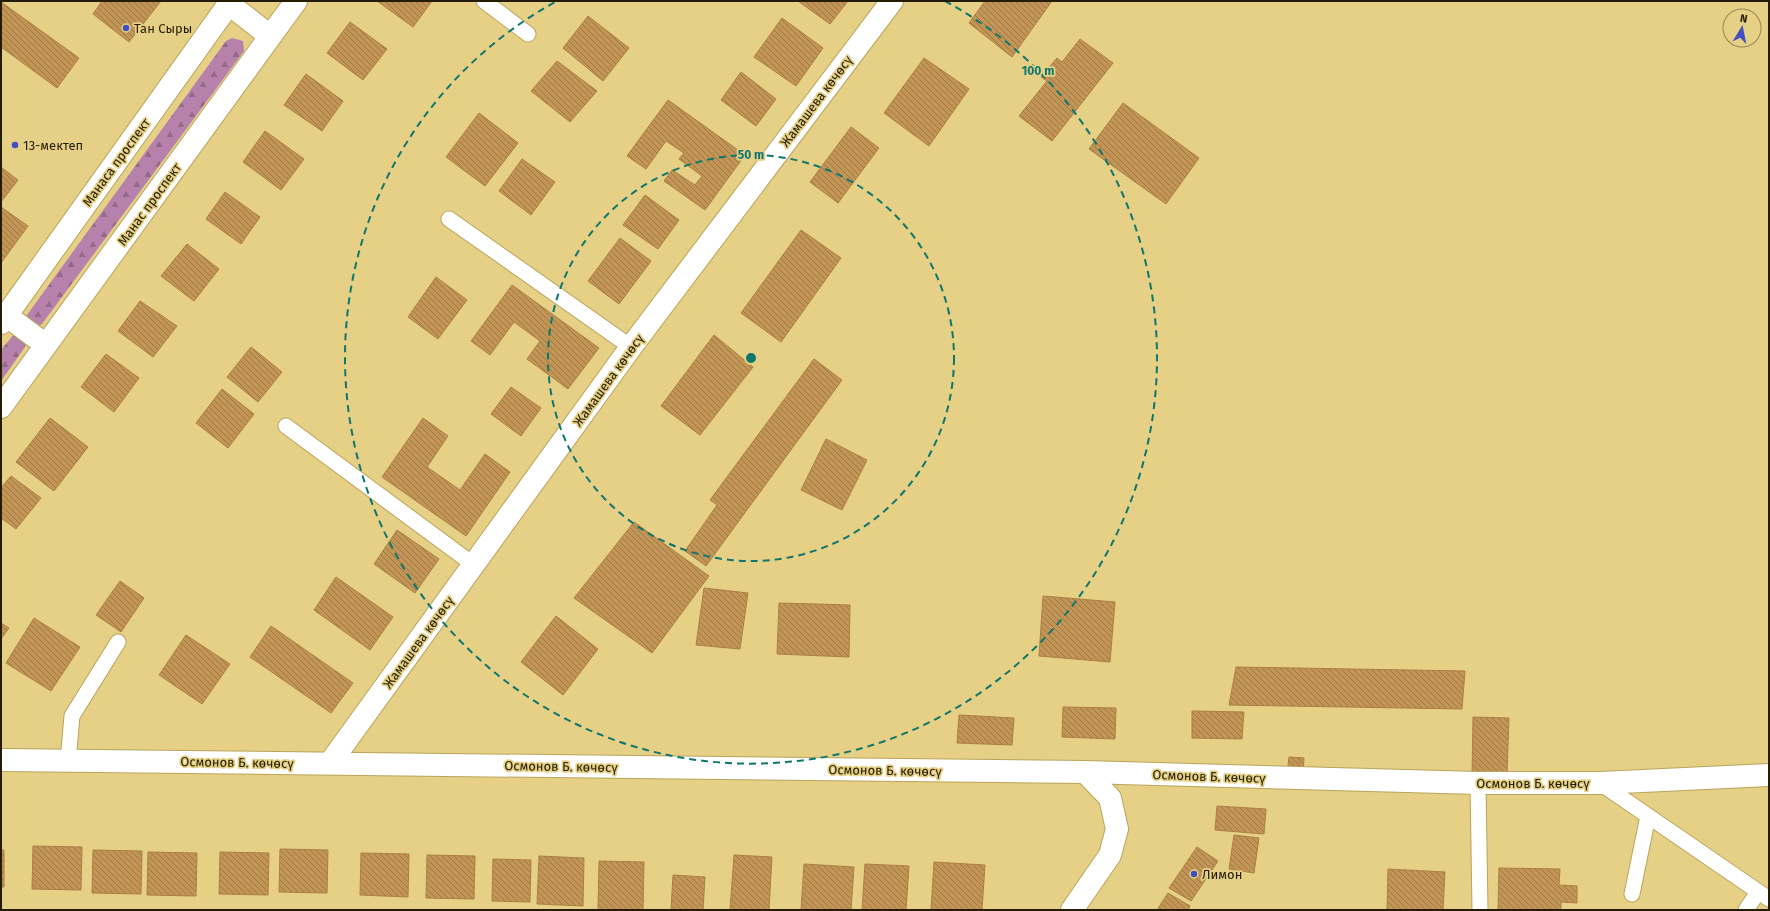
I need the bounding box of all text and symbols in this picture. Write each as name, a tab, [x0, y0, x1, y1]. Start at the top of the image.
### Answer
north arrow	[1722, 8, 1762, 48]
text: N	[1739, 12, 1748, 26]
place label: Тан Сыры	[134, 21, 192, 36]
marker: Тан Сыры	[121, 23, 131, 33]
street label: Жамашева көчөсү	[777, 52, 856, 150]
text: 100 m	[1022, 64, 1054, 78]
street label: Манаса проспект	[79, 115, 153, 209]
place label: 13-мектеп	[23, 138, 83, 153]
marker: 13-мектеп	[10, 140, 20, 150]
text: 50 m	[738, 148, 764, 162]
street label: Манас проспект	[114, 160, 184, 248]
street label: Жамашева көчөсү	[570, 331, 647, 429]
centre of rings	[744, 351, 758, 365]
street label: Жамашева көчөсү	[380, 593, 457, 691]
street label: Осмонов Б. көчөсү	[180, 754, 294, 771]
street label: Осмонов Б. көчөсү	[504, 758, 618, 775]
street label: Осмонов Б. көчөсү	[828, 762, 942, 779]
street label: Осмонов Б. көчөсү	[1152, 767, 1266, 786]
street label: Осмонов Б. көчөсү	[1476, 776, 1590, 791]
place label: Лимон	[1202, 867, 1242, 882]
marker: Лимон	[1189, 869, 1199, 879]

